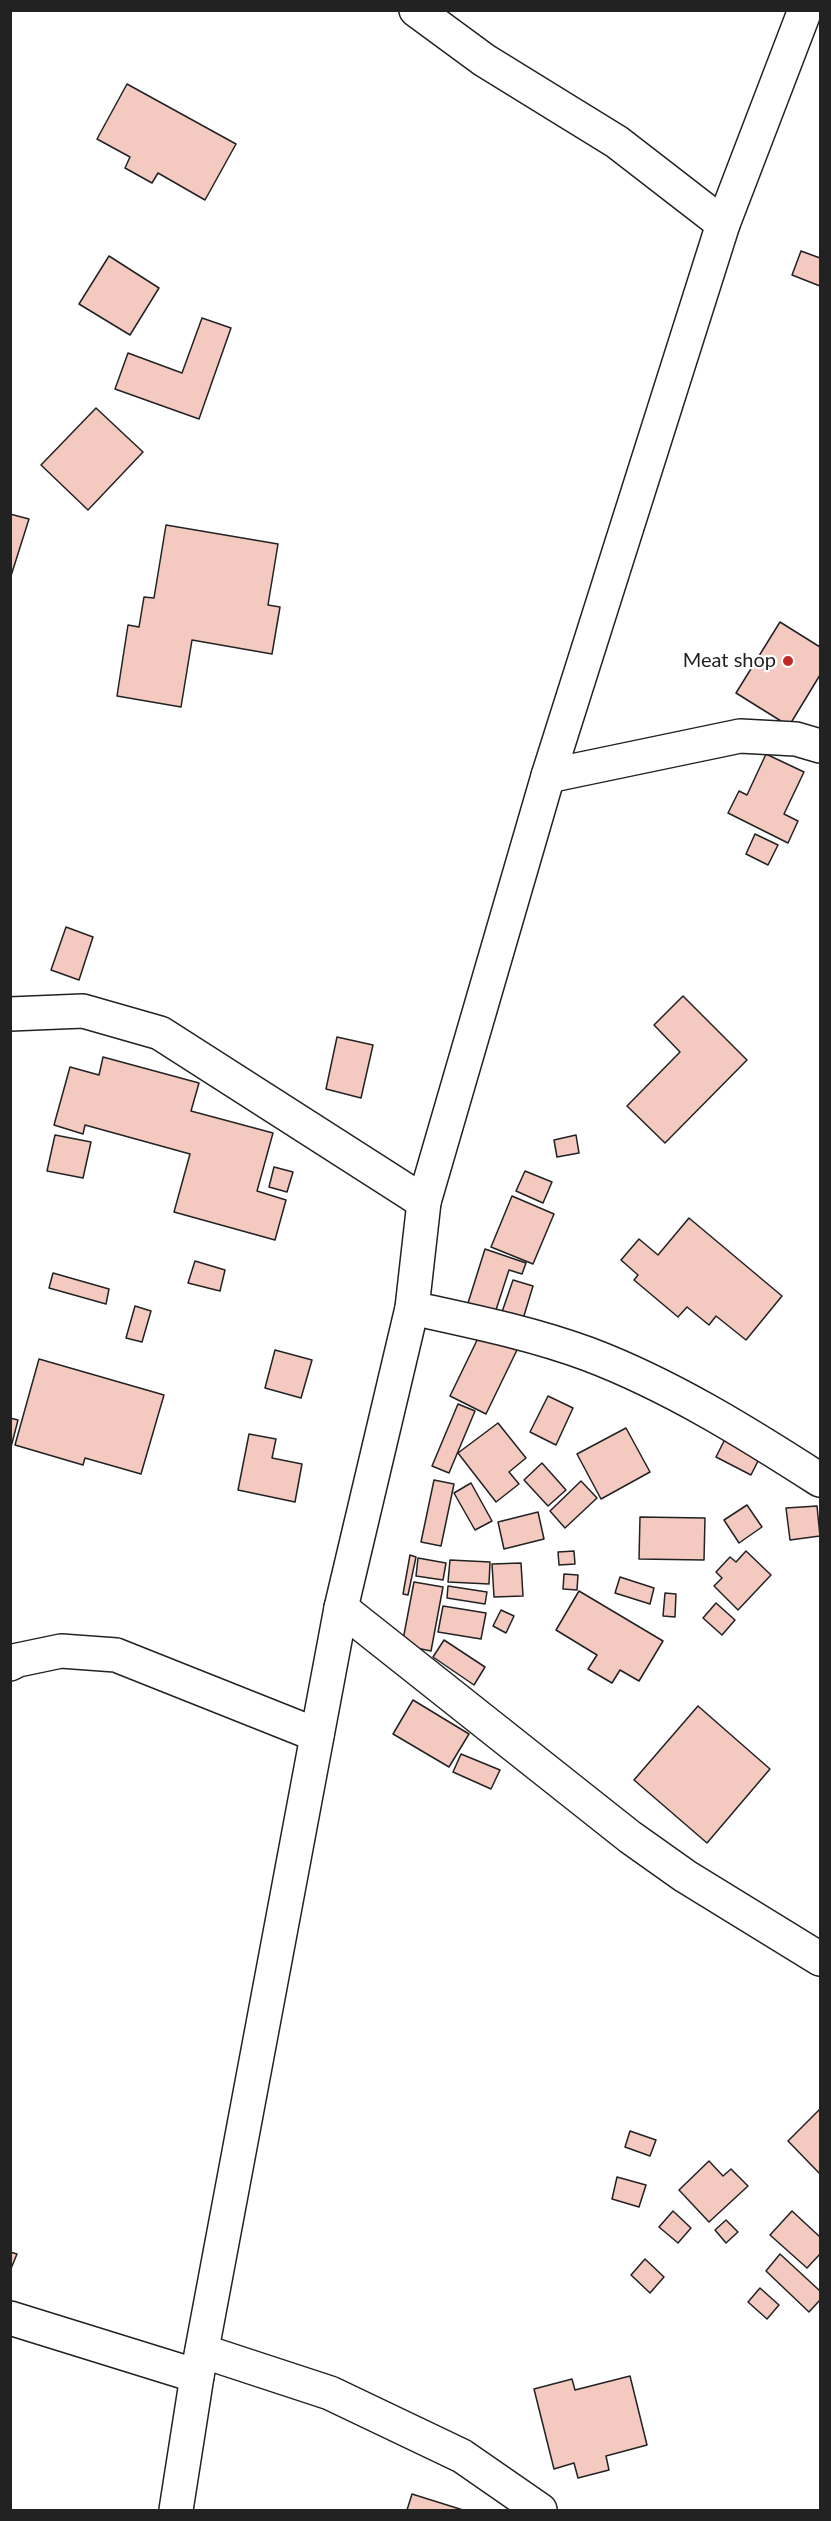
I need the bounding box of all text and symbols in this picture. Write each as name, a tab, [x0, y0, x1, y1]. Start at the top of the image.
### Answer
place label: Meat shop	[683, 649, 776, 673]
marker: Meat shop	[781, 654, 795, 668]

